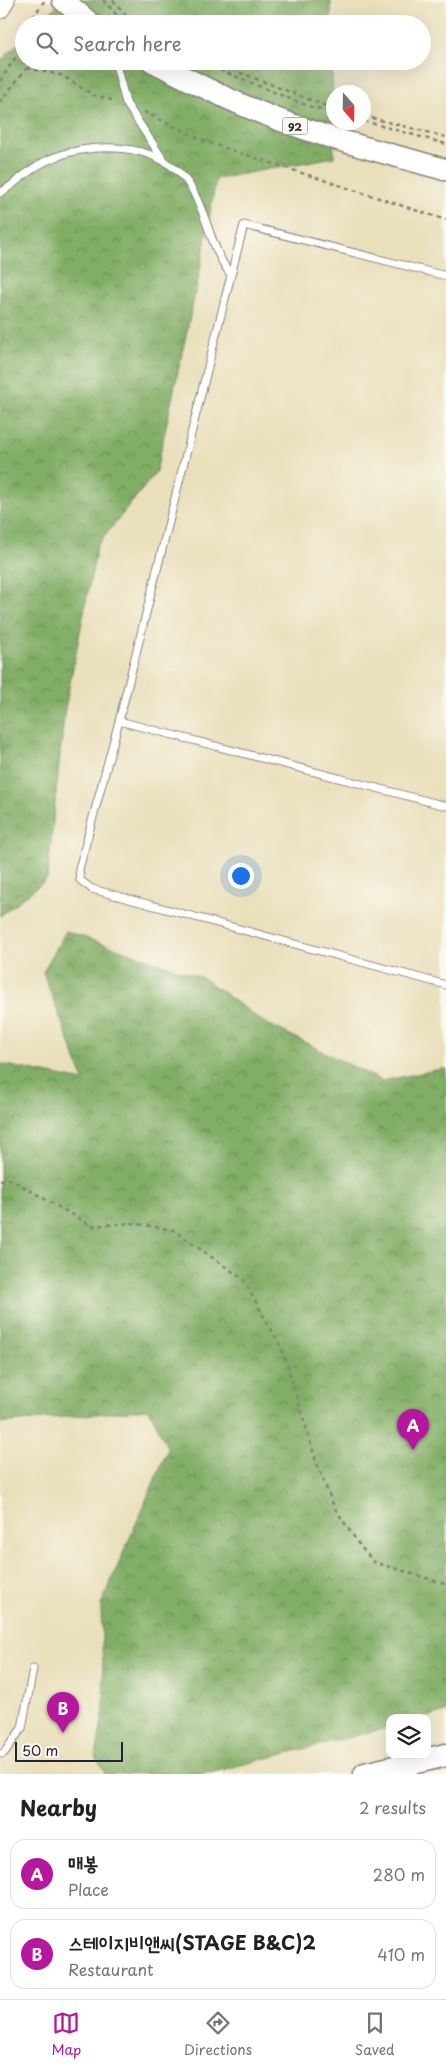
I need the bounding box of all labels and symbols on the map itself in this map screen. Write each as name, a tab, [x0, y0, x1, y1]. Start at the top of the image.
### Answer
north arrow	[326, 85, 371, 130]
road number: 92	[282, 118, 308, 134]
your location	[228, 863, 254, 889]
pin: A	[397, 1409, 429, 1450]
pin: B	[47, 1692, 79, 1733]
scale bar	[15, 1739, 122, 1762]

